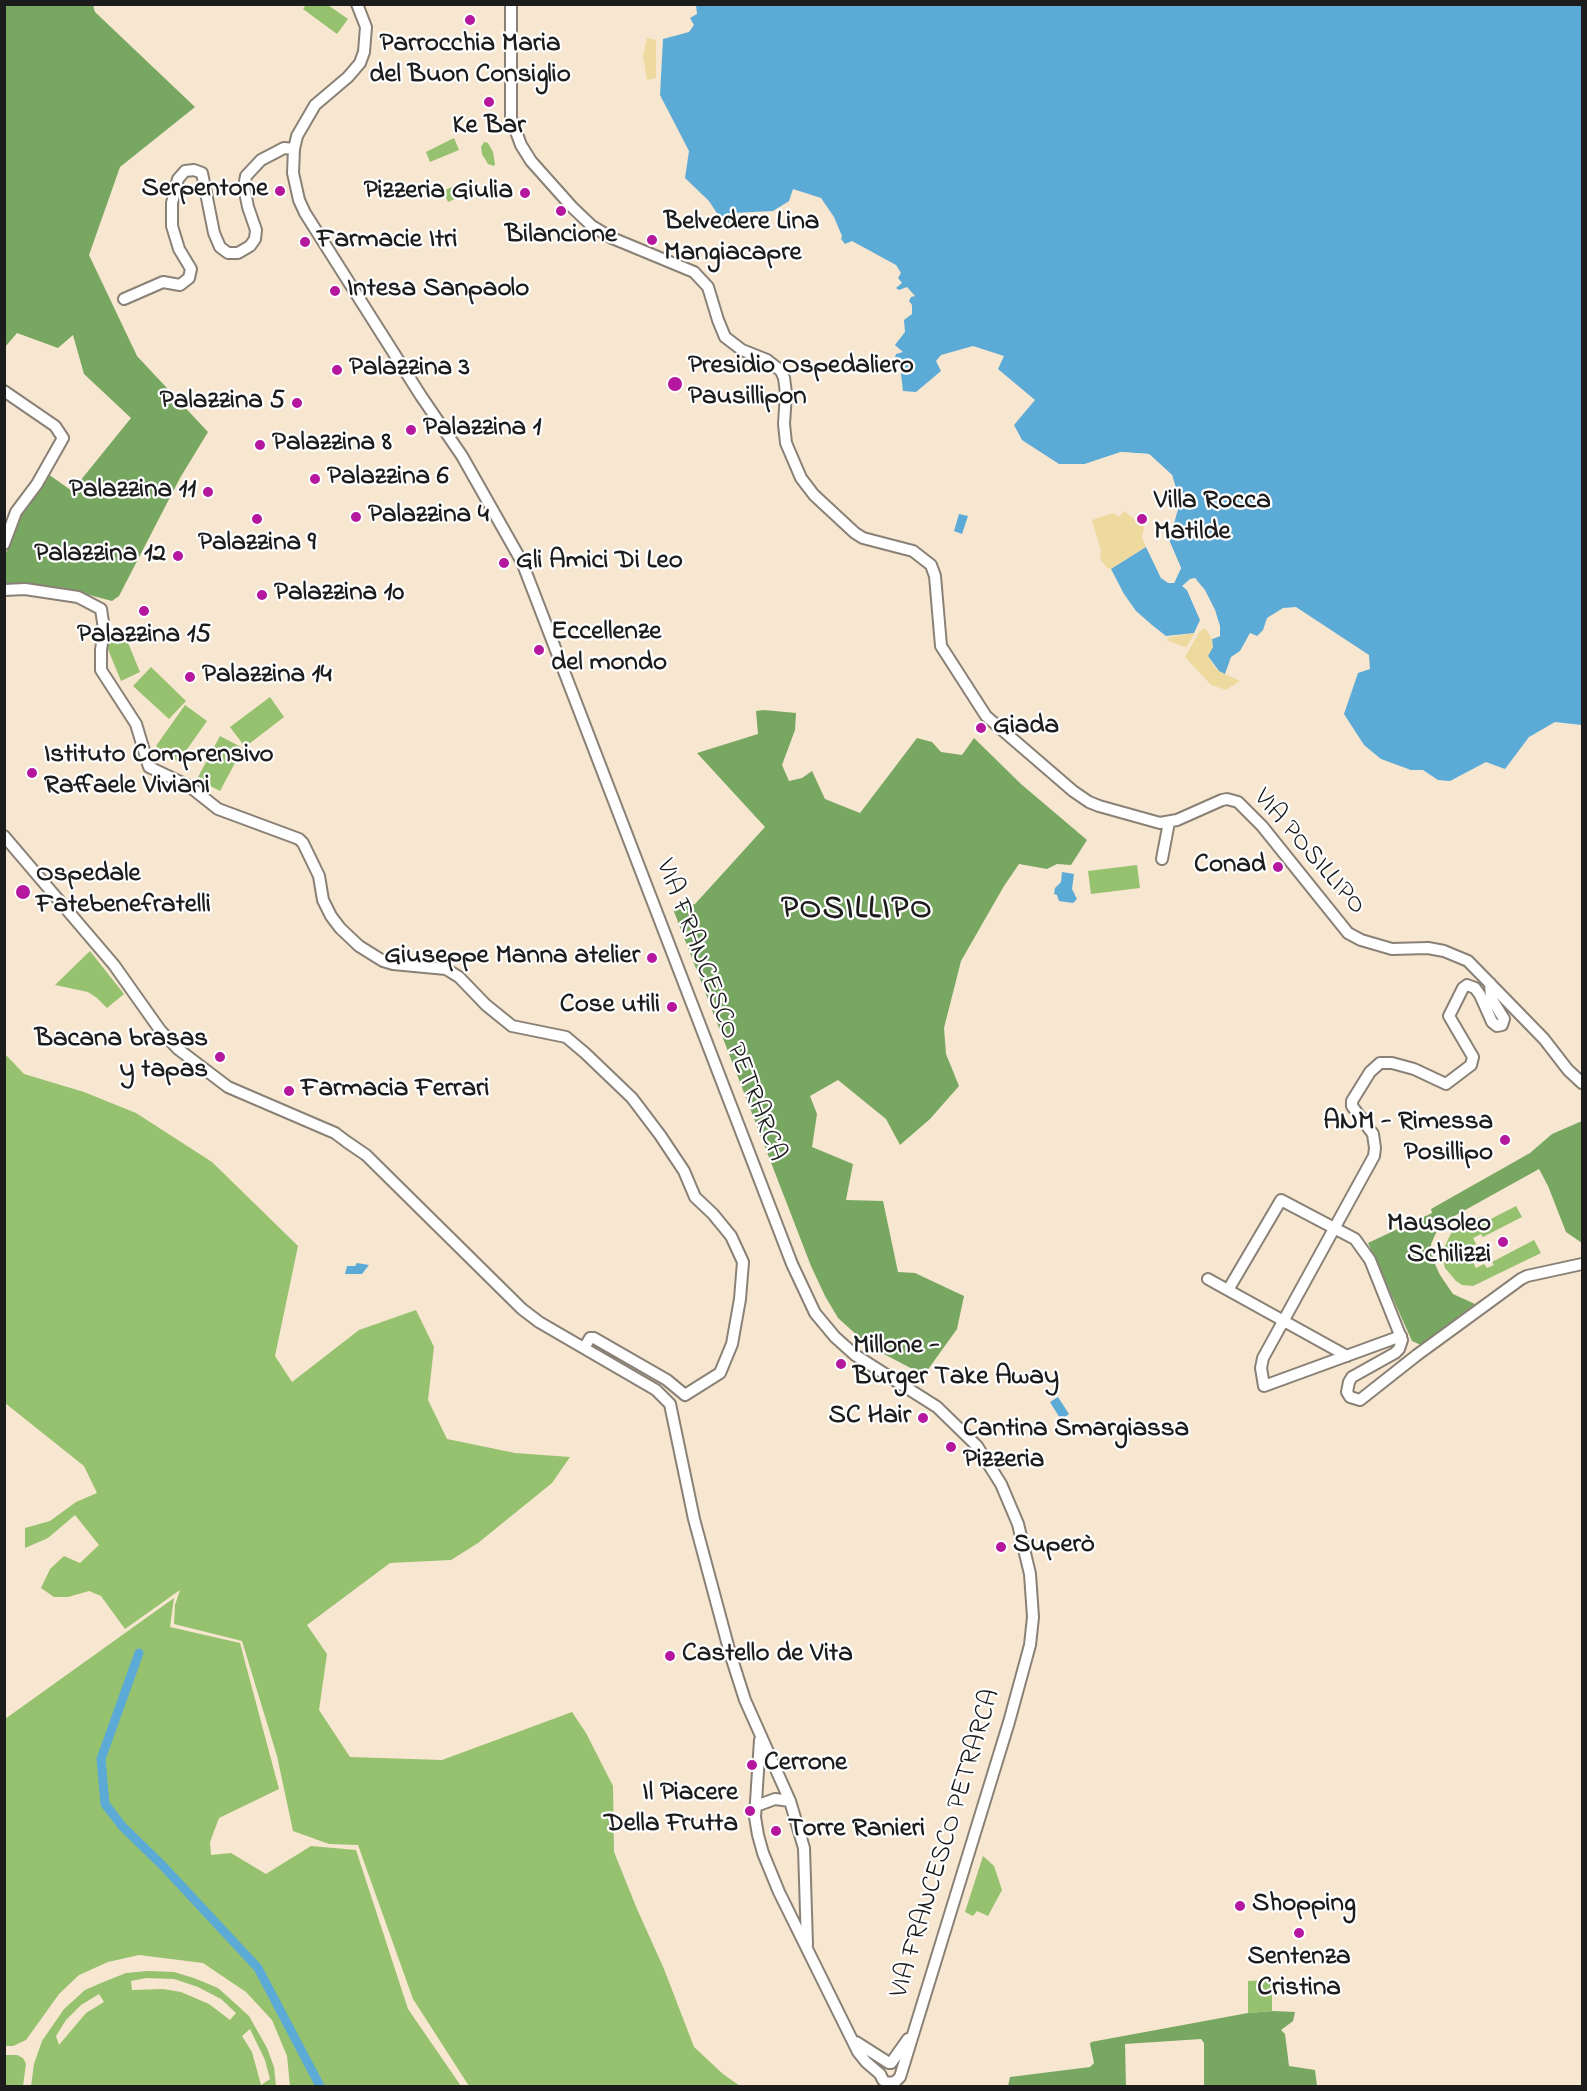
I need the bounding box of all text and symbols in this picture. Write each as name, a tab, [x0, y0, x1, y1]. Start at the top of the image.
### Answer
marker: Parrocchia Maria del Buon Consiglio	[463, 13, 477, 27]
place label: Parrocchia Maria del Buon Consiglio	[369, 30, 571, 93]
marker: Ke Bar	[482, 95, 496, 109]
place label: Ke Bar	[452, 112, 526, 144]
place label: Serpentone	[142, 175, 268, 207]
place label: Pizzeria Giulia	[364, 177, 513, 209]
marker: Serpentone	[273, 184, 287, 198]
marker: Pizzeria Giulia	[518, 186, 532, 200]
marker: Bilancione	[554, 204, 568, 218]
place label: Belvedere Lina Mangiacapre	[664, 208, 819, 271]
place label: Bilancione	[505, 221, 617, 253]
place label: Farmacie Itri	[317, 226, 457, 258]
marker: Belvedere Lina Mangiacapre	[645, 233, 659, 247]
marker: Farmacie Itri	[298, 235, 312, 249]
place label: Intesa Sanpaolo	[347, 275, 529, 307]
marker: Intesa Sanpaolo	[328, 284, 342, 298]
place label: Presidio Ospedaliero Pausillipon	[688, 352, 914, 415]
place label: Palazzina 3	[349, 354, 470, 386]
marker: Palazzina 3	[330, 363, 344, 377]
marker: Presidio Ospedaliero Pausillipon	[666, 375, 684, 393]
place label: Palazzina 5	[160, 387, 285, 419]
marker: Palazzina 5	[290, 396, 304, 410]
place label: Palazzina 1	[423, 414, 541, 446]
marker: Palazzina 1	[404, 423, 418, 437]
place label: Palazzina 8	[272, 429, 392, 461]
marker: Palazzina 8	[253, 438, 267, 452]
place label: Palazzina 6	[327, 463, 449, 495]
marker: Palazzina 6	[308, 472, 322, 486]
place label: Palazzina 11	[69, 476, 196, 508]
marker: Palazzina 11	[201, 485, 215, 499]
place label: Villa Rocca Matilde	[1154, 487, 1271, 550]
place label: Palazzina 4	[368, 501, 489, 533]
marker: Palazzina 4	[349, 510, 363, 524]
marker: Palazzina 9	[250, 512, 264, 526]
marker: Villa Rocca Matilde	[1135, 512, 1149, 526]
place label: Palazzina 9	[198, 529, 316, 561]
place label: Palazzina 12	[34, 540, 166, 572]
place label: Gli Amici Di Leo	[516, 547, 683, 579]
marker: Palazzina 12	[171, 549, 185, 563]
marker: Gli Amici Di Leo	[497, 556, 511, 570]
place label: Palazzina 10	[274, 579, 404, 611]
marker: Palazzina 10	[255, 588, 269, 602]
marker: Palazzina 15	[137, 604, 151, 618]
place label: Eccellenze del mondo	[551, 618, 667, 681]
place label: Palazzina 15	[77, 621, 211, 653]
marker: Eccellenze del mondo	[532, 643, 546, 657]
place label: Palazzina 14	[202, 661, 332, 693]
marker: Palazzina 14	[183, 670, 197, 684]
place label: Giada	[993, 712, 1059, 744]
marker: Giada	[974, 721, 988, 735]
place label: Istituto Comprensivo Raffaele Viviani	[44, 741, 274, 804]
marker: Istituto Comprensivo Raffaele Viviani	[25, 766, 39, 780]
street label: VIA POSILLIPO	[1245, 784, 1371, 922]
place label: Conad	[1194, 851, 1266, 883]
street label: VIA FRANCESCO PETRARCA	[646, 855, 792, 1167]
place label: Ospedale Fatebenefratelli	[36, 860, 211, 923]
marker: Conad	[1271, 860, 1285, 874]
marker: Ospedale Fatebenefratelli	[14, 883, 32, 901]
district label: POSILLIPO	[781, 892, 933, 932]
place label: Giuseppe Manna atelier	[384, 942, 640, 974]
marker: Giuseppe Manna atelier	[645, 951, 659, 965]
place label: Cose utili	[560, 991, 660, 1023]
marker: Cose utili	[665, 1000, 679, 1014]
place label: Bacana brasas y tapas	[35, 1025, 208, 1088]
marker: Bacana brasas y tapas	[213, 1050, 227, 1064]
place label: Farmacia Ferrari	[301, 1075, 489, 1107]
marker: Farmacia Ferrari	[282, 1084, 296, 1098]
place label: ANM - Rimessa Posillipo	[1323, 1108, 1493, 1171]
marker: ANM - Rimessa Posillipo	[1498, 1133, 1512, 1147]
place label: Mausoleo Schilizzi	[1387, 1210, 1491, 1273]
marker: Mausoleo Schilizzi	[1496, 1235, 1510, 1249]
place label: Millone - Burger Take Away	[853, 1332, 1059, 1395]
marker: Millone - Burger Take Away	[834, 1357, 848, 1371]
place label: SC Hair	[829, 1402, 911, 1434]
marker: SC Hair	[916, 1411, 930, 1425]
place label: Cantina Smargiassa Pizzeria	[963, 1415, 1189, 1478]
marker: Cantina Smargiassa Pizzeria	[944, 1440, 958, 1454]
place label: Superò	[1013, 1531, 1095, 1563]
marker: Superò	[994, 1540, 1008, 1554]
place label: Castello de Vita	[682, 1640, 853, 1672]
marker: Castello de Vita	[663, 1649, 677, 1663]
street label: VIA FRANCESCO PETRARCA	[885, 1686, 1009, 2002]
place label: Cerrone	[764, 1749, 847, 1781]
marker: Cerrone	[745, 1758, 759, 1772]
place label: Il Piacere Della Frutta	[604, 1779, 738, 1842]
marker: Il Piacere Della Frutta	[743, 1804, 757, 1818]
place label: Torre Ranieri	[788, 1815, 925, 1847]
marker: Torre Ranieri	[769, 1824, 783, 1838]
place label: Shopping	[1252, 1890, 1356, 1922]
marker: Shopping	[1233, 1899, 1247, 1913]
marker: Sentenza Cristina	[1292, 1926, 1306, 1940]
place label: Sentenza Cristina	[1247, 1943, 1351, 2006]

